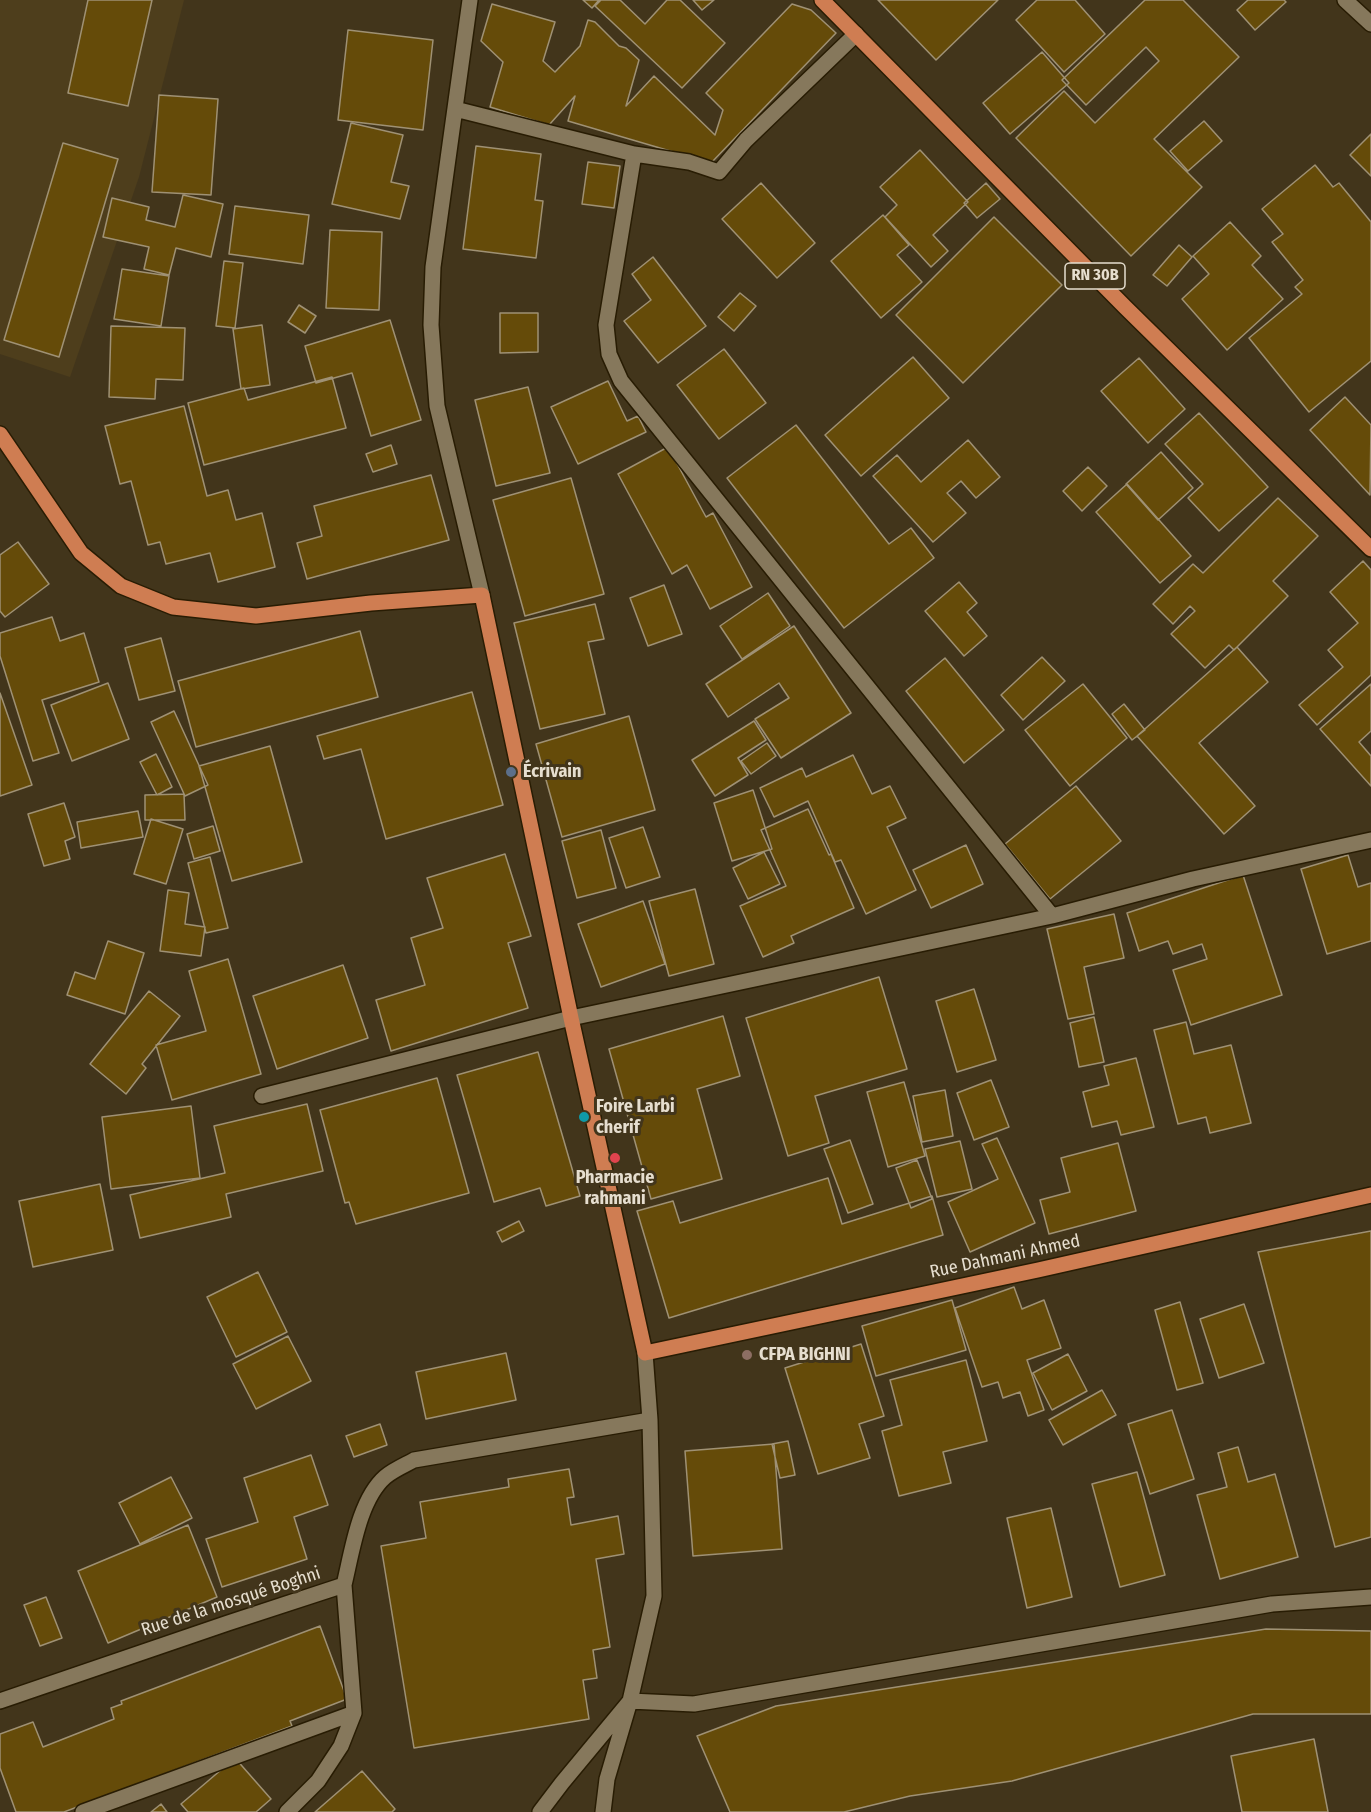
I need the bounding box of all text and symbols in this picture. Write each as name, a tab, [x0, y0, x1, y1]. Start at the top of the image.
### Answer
road number: RN 30B	[1065, 263, 1125, 289]
place label: Écrivain	[523, 761, 581, 783]
marker: Écrivain	[504, 765, 518, 779]
place label: Foire Larbi cherif	[596, 1096, 675, 1138]
marker: Foire Larbi cherif	[577, 1110, 591, 1124]
marker: Pharmacie rahmani	[608, 1151, 622, 1165]
place label: Pharmacie rahmani	[576, 1167, 654, 1210]
street label: Rue Dahmani Ahmed	[928, 1231, 1082, 1283]
place label: CFPA BIGHNI	[759, 1344, 851, 1366]
marker: CFPA BIGHNI	[740, 1348, 754, 1362]
street label: Rue de la mosqué Boghni	[139, 1563, 323, 1641]

